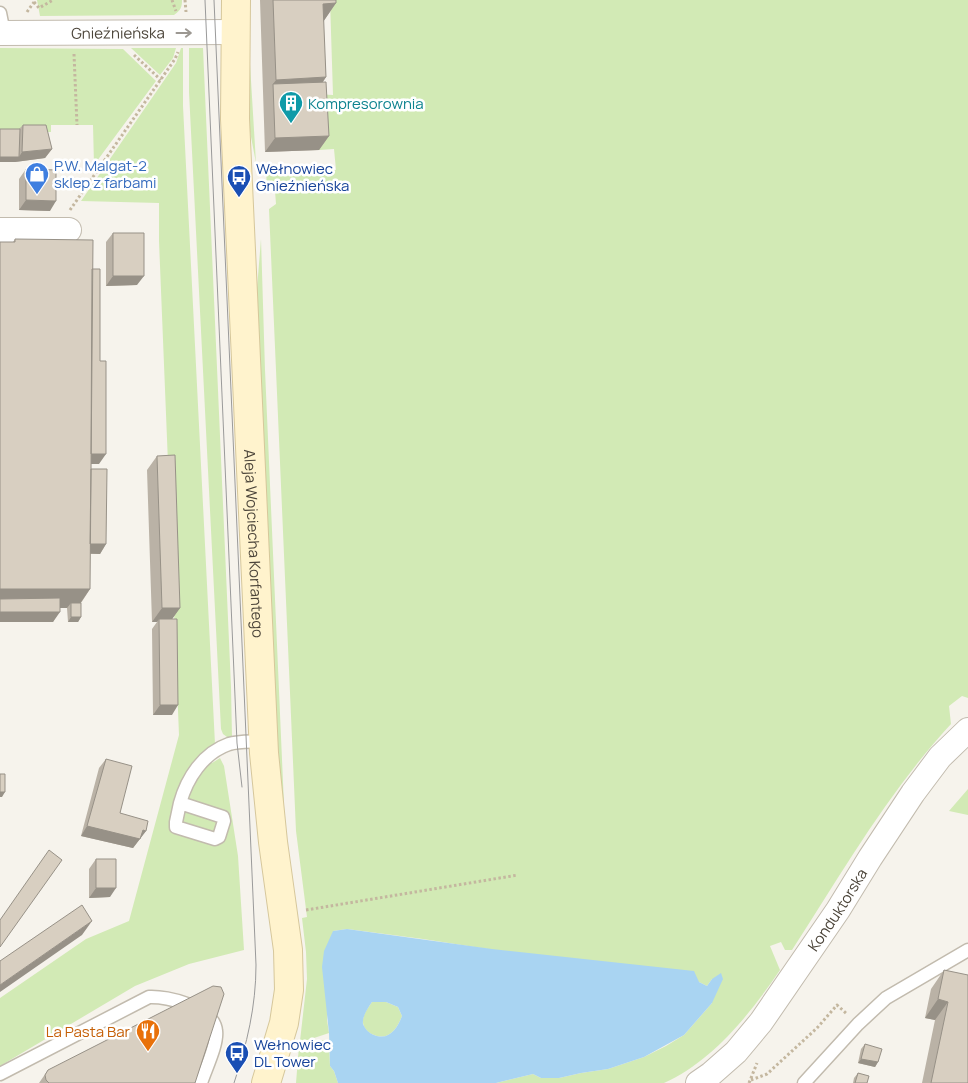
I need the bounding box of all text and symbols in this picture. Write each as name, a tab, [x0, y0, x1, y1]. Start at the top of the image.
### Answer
street label: Gnieźnieńska	[71, 22, 165, 43]
one-way arrow	[176, 28, 192, 38]
building icon: Kompresorownia	[278, 90, 304, 124]
place label: Kompresorownia	[308, 93, 424, 114]
place label: P.W. Malgat-2 sklep z farbami	[54, 155, 156, 193]
place label: Wełnowiec Gnieźnieńska	[256, 158, 349, 196]
shop icon: P.W. Malgat-2 sklep z farbami	[24, 161, 50, 195]
bus stop icon: Wełnowiec Gnieźnieńska	[226, 164, 252, 198]
street label: Aleja Wojciecha Korfantego	[240, 449, 269, 639]
street label: Konduktorska	[802, 864, 872, 955]
restaurant icon: La Pasta Bar	[135, 1018, 161, 1052]
place label: La Pasta Bar	[46, 1021, 131, 1042]
place label: Wełnowiec DL Tower	[254, 1034, 331, 1072]
bus stop icon: Wełnowiec DL Tower	[224, 1040, 250, 1074]

